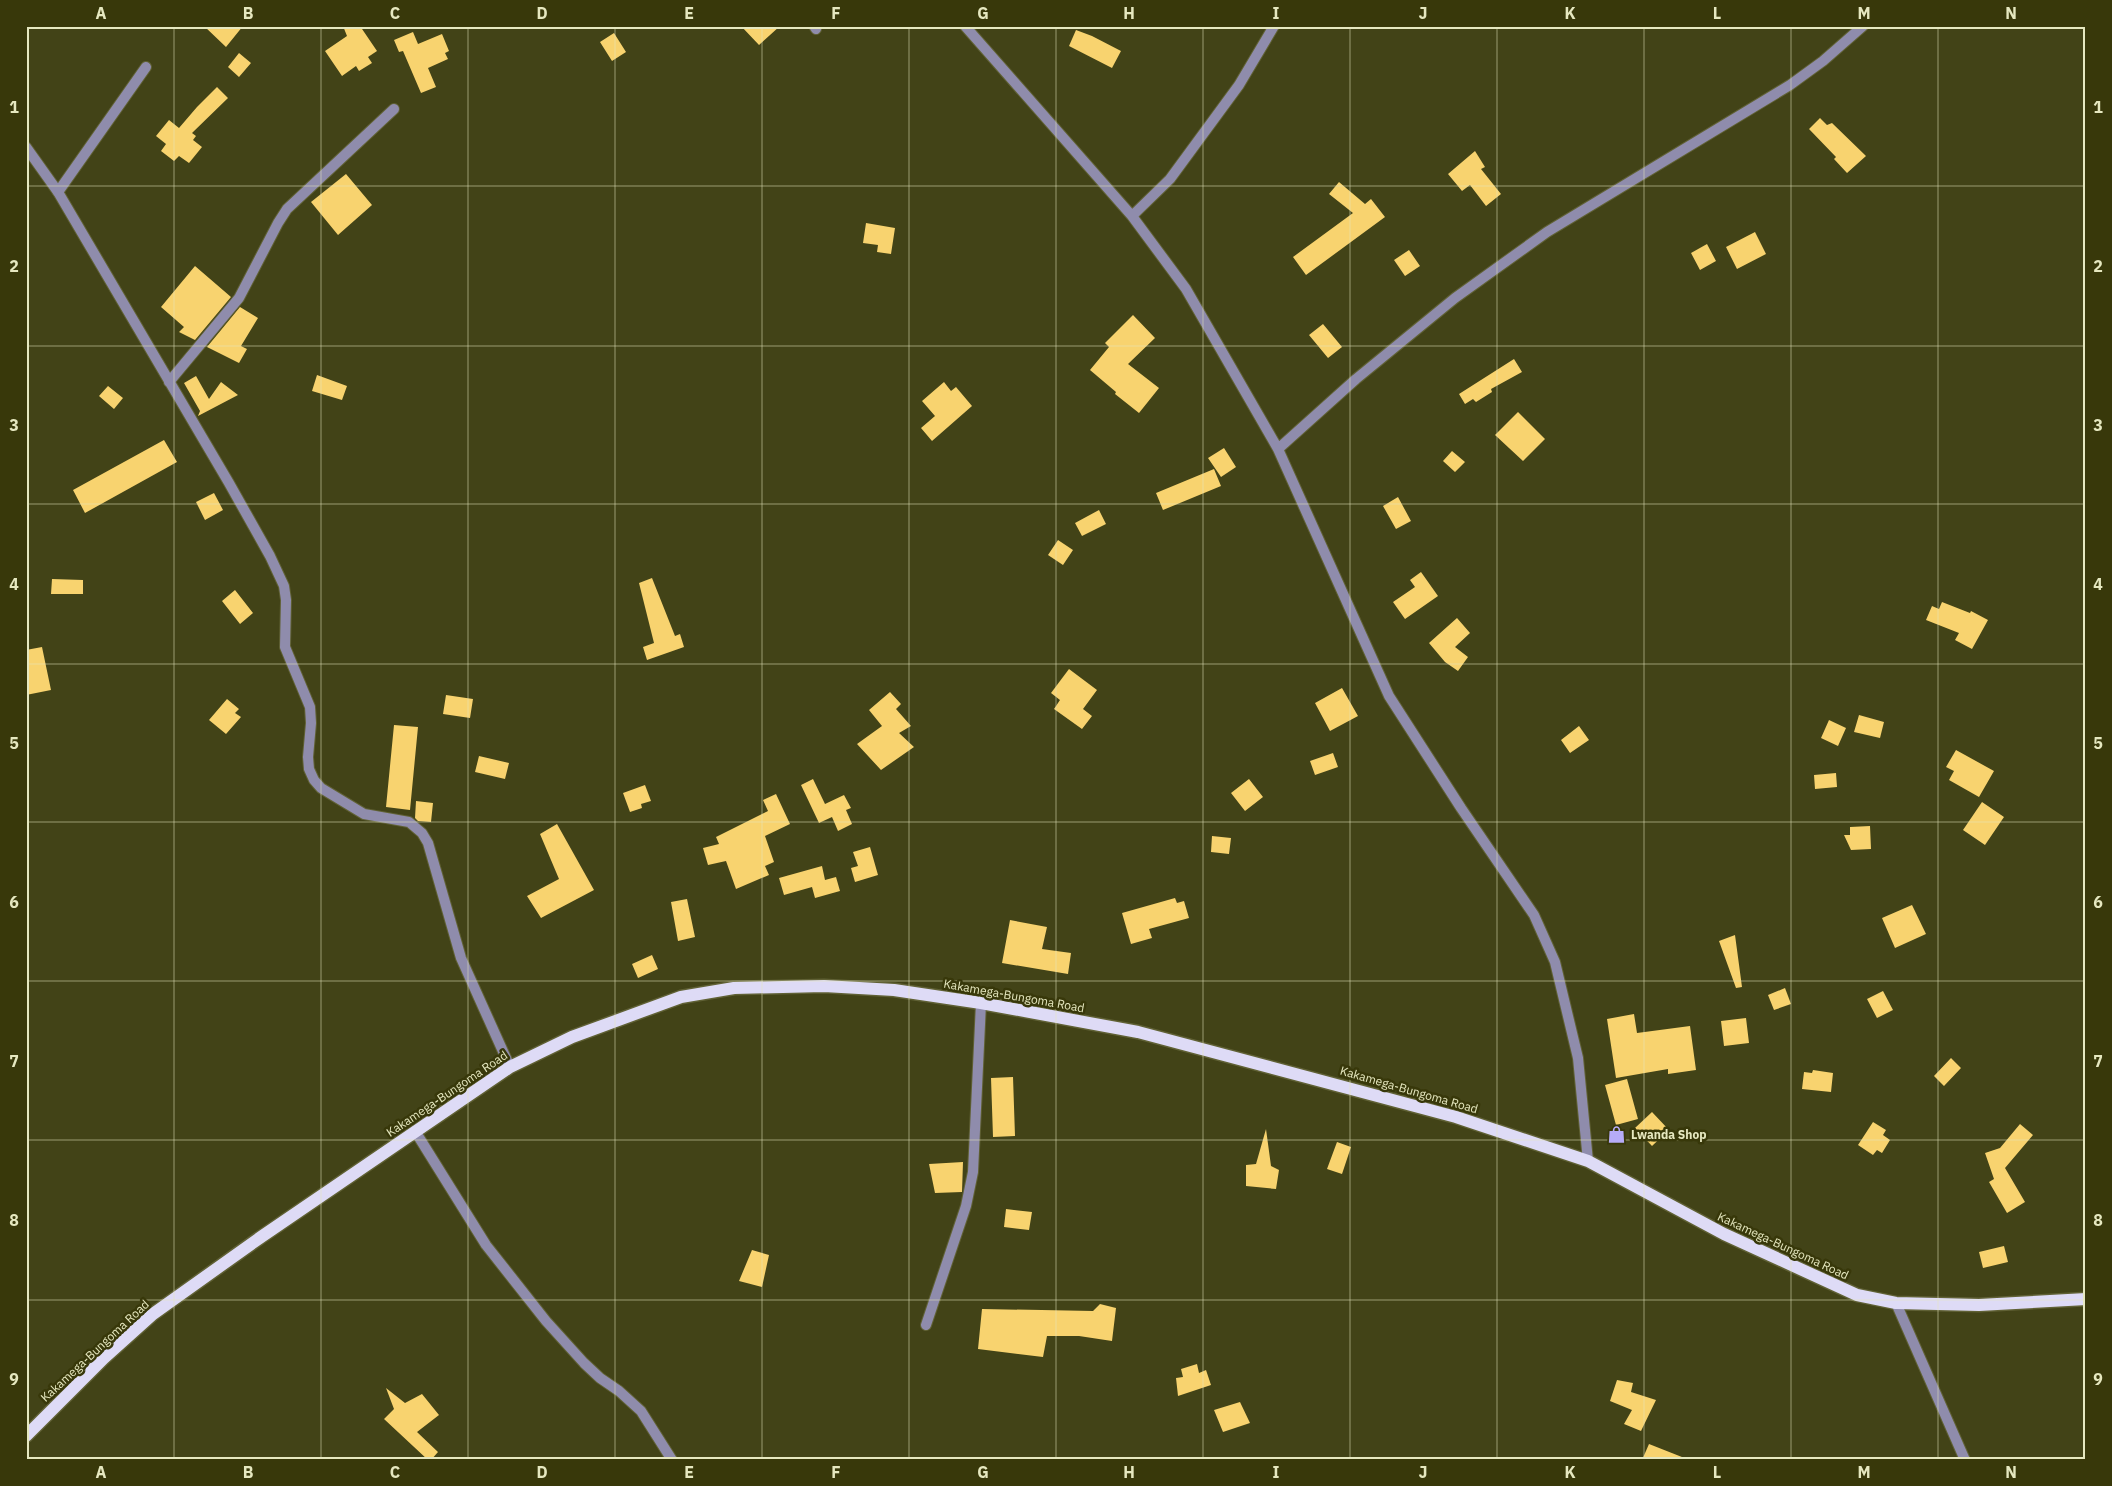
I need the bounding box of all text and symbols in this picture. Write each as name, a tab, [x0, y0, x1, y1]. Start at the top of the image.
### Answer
text: A	[96, 3, 107, 23]
text: B	[243, 3, 254, 23]
text: C	[390, 3, 400, 23]
text: D	[536, 3, 548, 23]
text: E	[684, 3, 694, 23]
text: F	[831, 3, 841, 23]
text: G	[977, 3, 989, 23]
text: H	[1123, 3, 1135, 23]
text: I	[1273, 3, 1280, 23]
text: J	[1419, 3, 1427, 23]
text: K	[1564, 3, 1576, 23]
text: L	[1713, 3, 1721, 23]
text: M	[1857, 3, 1871, 23]
text: N	[2005, 3, 2017, 23]
text: 1	[9, 97, 19, 117]
text: 1	[2093, 97, 2103, 117]
text: 2	[9, 256, 19, 276]
text: 2	[2093, 256, 2103, 276]
text: 3	[9, 415, 19, 435]
text: 3	[2093, 415, 2103, 435]
text: 4	[9, 574, 19, 594]
text: 4	[2093, 574, 2103, 594]
text: 5	[9, 733, 19, 753]
text: 5	[2093, 733, 2103, 753]
text: 6	[9, 892, 19, 912]
text: 6	[2093, 892, 2103, 912]
street label: Kakamega-Bungoma Road	[942, 976, 1086, 1015]
street label: Kakamega-Bungoma Road	[383, 1047, 510, 1140]
text: 7	[9, 1051, 19, 1071]
text: 7	[2093, 1051, 2103, 1071]
street label: Kakamega-Bungoma Road	[1338, 1063, 1480, 1116]
shop icon: Lwanda Shop	[1607, 1125, 1627, 1145]
place label: Lwanda Shop	[1631, 1127, 1707, 1142]
street label: Kakamega-Bungoma Road	[1715, 1209, 1851, 1283]
text: 8	[9, 1210, 19, 1230]
text: 8	[2093, 1210, 2103, 1230]
street label: Kakamega-Bungoma Road	[37, 1296, 152, 1405]
text: 9	[9, 1369, 19, 1389]
text: 9	[2093, 1369, 2103, 1389]
text: A	[96, 1462, 107, 1482]
text: B	[243, 1462, 254, 1482]
text: C	[390, 1462, 400, 1482]
text: D	[536, 1462, 548, 1482]
text: E	[684, 1462, 694, 1482]
text: F	[831, 1462, 841, 1482]
text: G	[977, 1462, 989, 1482]
text: H	[1123, 1462, 1135, 1482]
text: I	[1273, 1462, 1280, 1482]
text: J	[1419, 1462, 1427, 1482]
text: K	[1564, 1462, 1576, 1482]
text: L	[1713, 1462, 1721, 1482]
text: M	[1857, 1462, 1871, 1482]
text: N	[2005, 1462, 2017, 1482]

